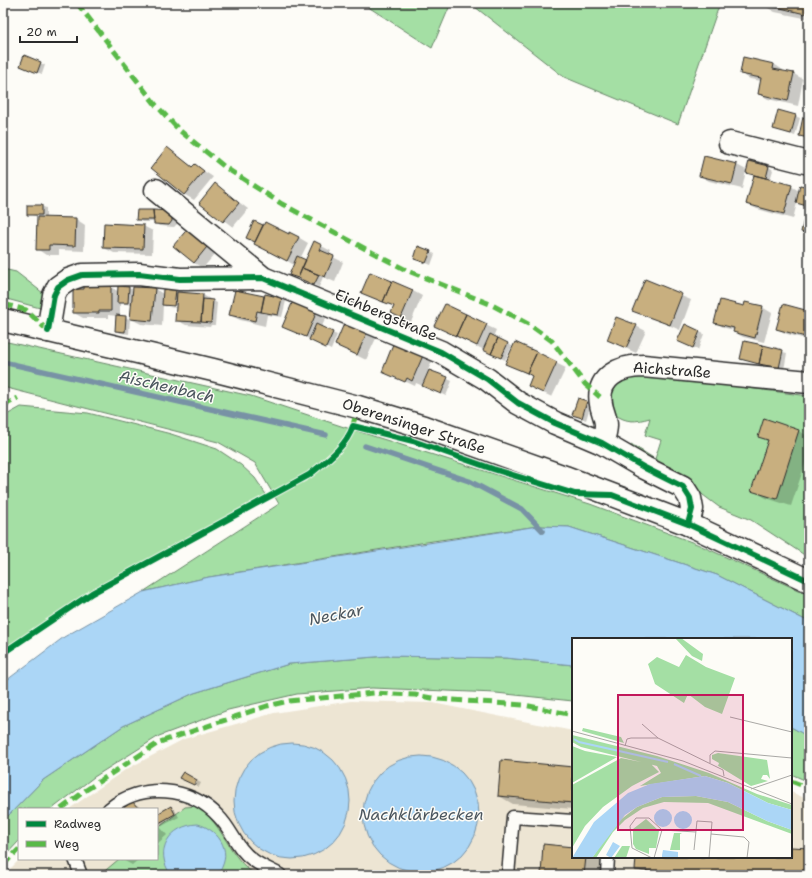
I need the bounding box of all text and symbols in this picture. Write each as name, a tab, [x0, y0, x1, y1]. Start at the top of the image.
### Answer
scale bar	[20, 18, 77, 44]
text: 20 m	[26, 24, 57, 40]
street label: Eichbergstraße	[332, 284, 440, 346]
street label: Aichstraße	[632, 357, 712, 383]
water label: Aischenbach	[117, 365, 217, 408]
street label: Oberensinger Straße	[340, 393, 488, 459]
water label: Neckar	[307, 599, 366, 630]
inset map	[572, 638, 792, 858]
water label: Nachklärbecken	[358, 804, 484, 825]
legend	[18, 808, 158, 860]
text: Radweg	[54, 816, 101, 832]
text: Weg	[54, 836, 79, 852]

